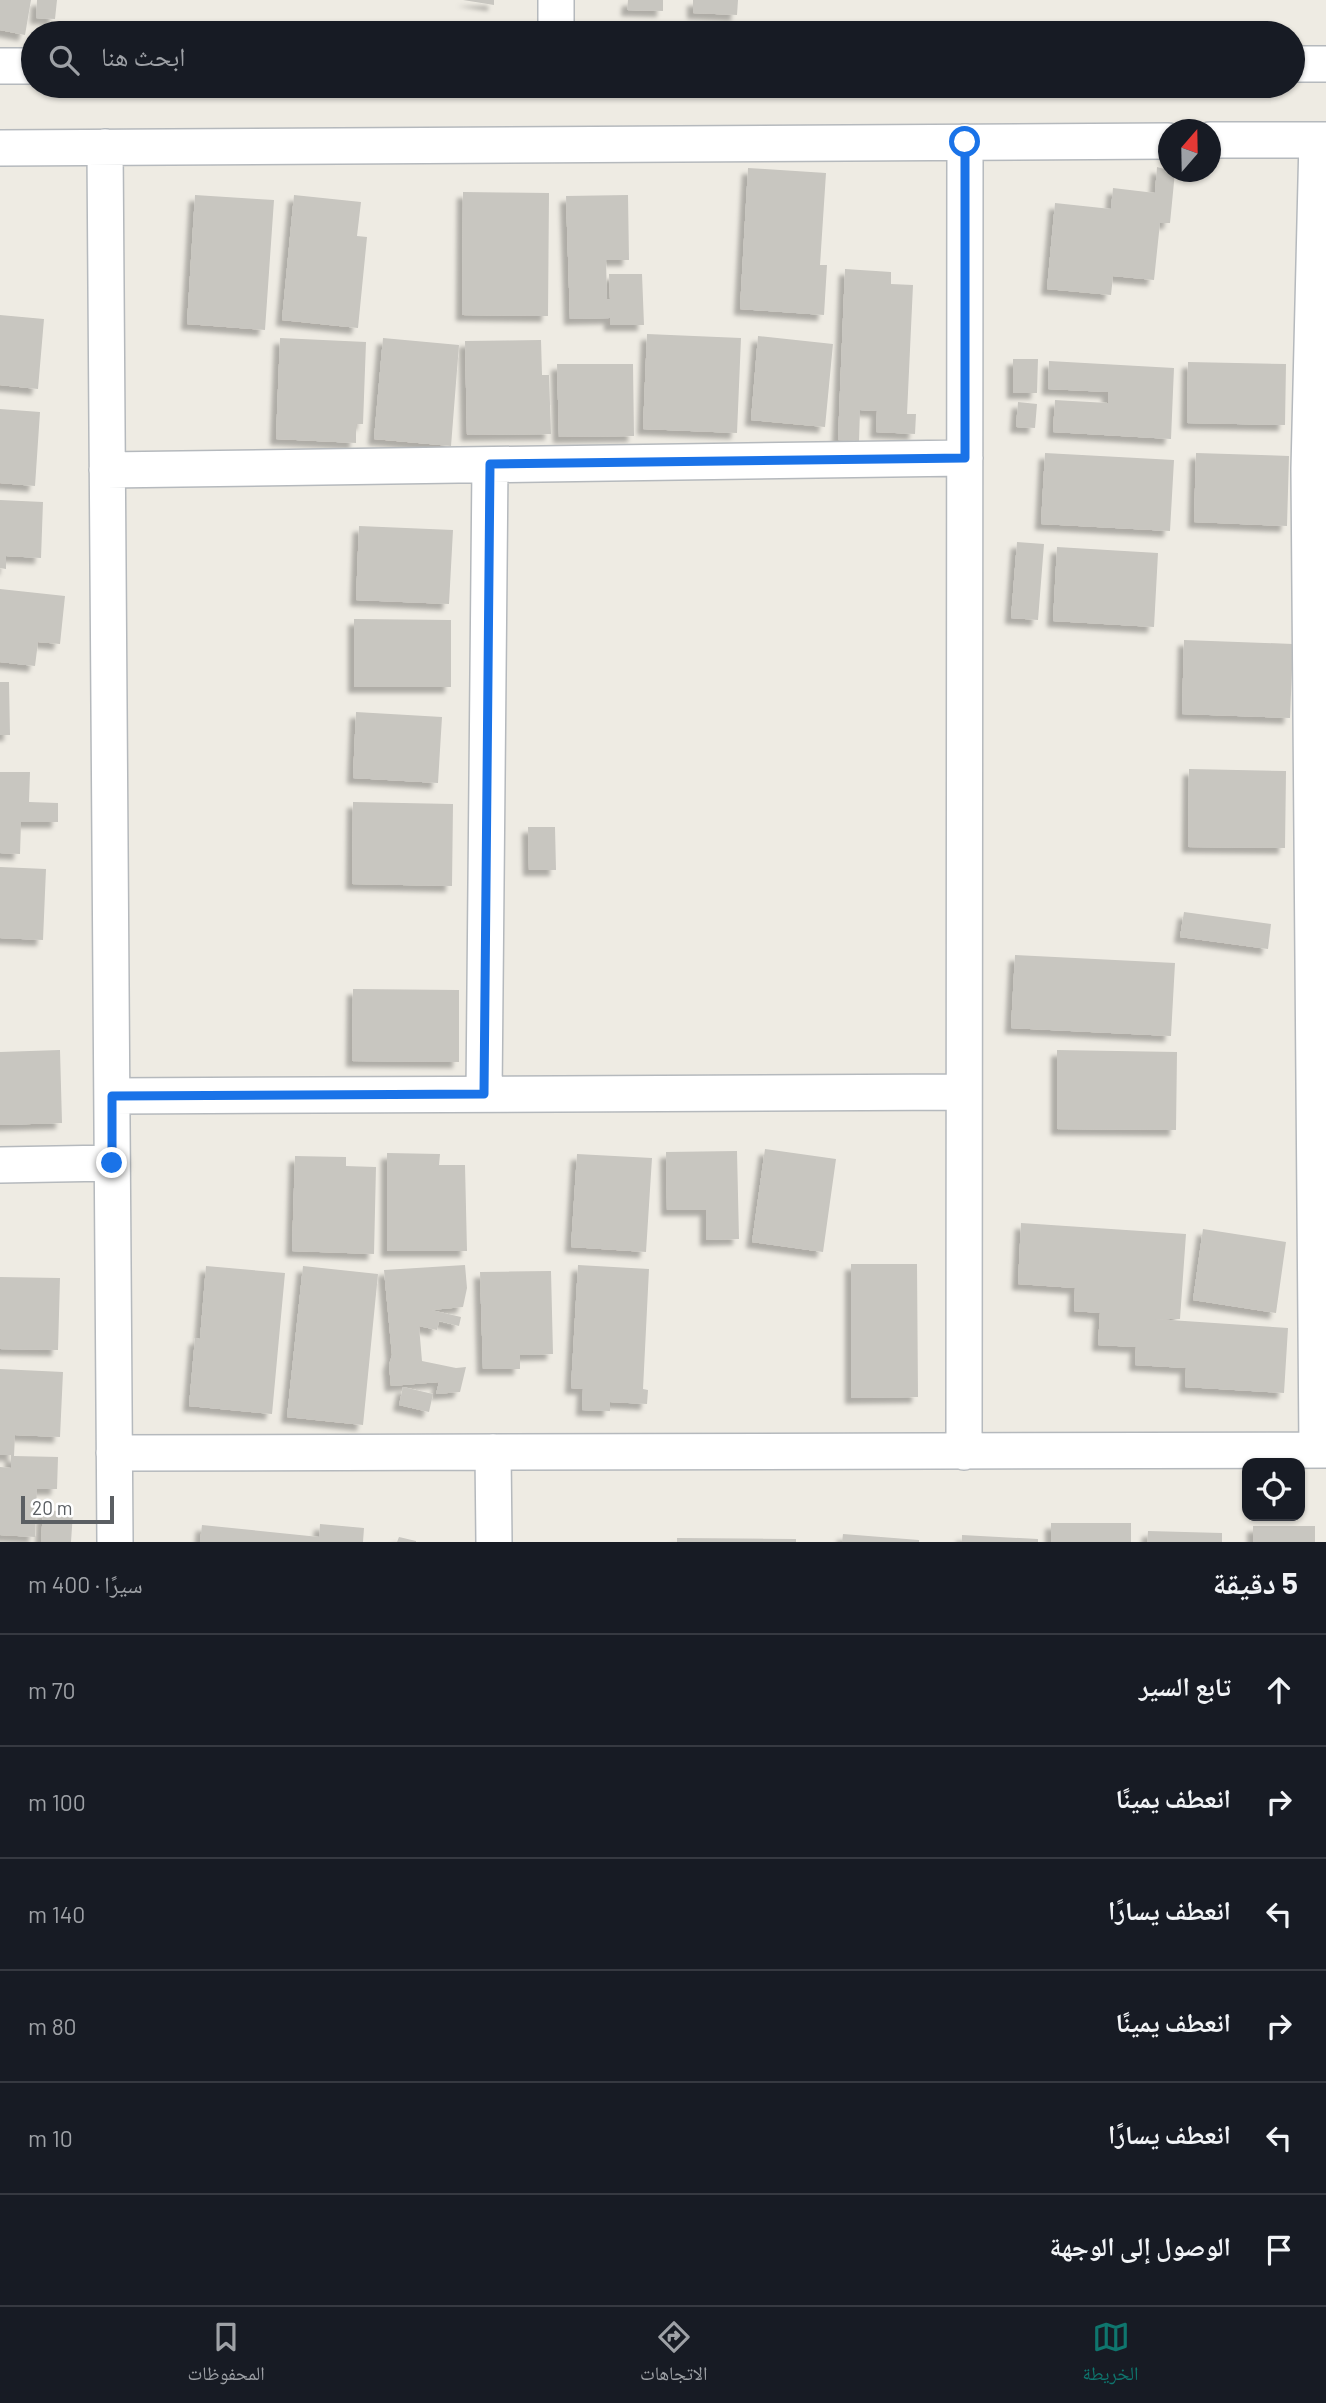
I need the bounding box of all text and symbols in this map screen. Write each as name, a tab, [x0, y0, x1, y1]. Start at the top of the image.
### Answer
search box	[21, 21, 1305, 98]
text: ابحث هنا	[101, 40, 185, 71]
icon: search	[45, 41, 83, 79]
north arrow	[1158, 119, 1221, 182]
route start	[949, 126, 980, 157]
route end	[96, 1147, 127, 1178]
map controls	[1242, 1458, 1305, 1521]
button: locate	[1242, 1458, 1305, 1521]
scale bar	[21, 1493, 114, 1525]
text: 20 m	[32, 1496, 72, 1519]
text: 5 دقيقة	[1213, 1564, 1298, 1600]
text: سيرًا · 400 m	[28, 1570, 143, 1598]
text: تابع السير	[1139, 1670, 1231, 1701]
icon: ahead	[1260, 1671, 1298, 1709]
text: 70 m	[28, 1676, 76, 1704]
text: انعطف يمينًا	[1116, 1782, 1231, 1813]
icon: right	[1260, 1783, 1298, 1821]
text: 100 m	[28, 1788, 86, 1816]
text: انعطف يسارًا	[1108, 1894, 1231, 1925]
icon: left	[1260, 1895, 1298, 1933]
text: 140 m	[28, 1900, 85, 1928]
text: انعطف يمينًا	[1116, 2006, 1231, 2037]
icon: right	[1260, 2007, 1298, 2045]
text: 80 m	[28, 2012, 77, 2040]
text: انعطف يسارًا	[1108, 2118, 1231, 2149]
icon: left	[1260, 2119, 1298, 2157]
text: 10 m	[28, 2124, 73, 2152]
text: الوصول إلى الوجهة	[1050, 2230, 1231, 2261]
icon: arrive	[1260, 2231, 1298, 2269]
tab: المحفوظات	[188, 2318, 265, 2392]
tab: الاتجاهات	[640, 2318, 707, 2392]
tab: الخريطة	[1083, 2318, 1138, 2392]

